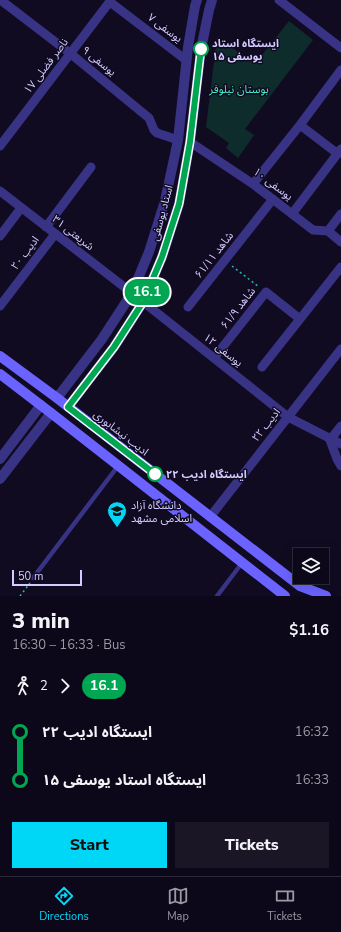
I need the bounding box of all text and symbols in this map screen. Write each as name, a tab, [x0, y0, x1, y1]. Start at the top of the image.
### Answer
street label: یوسفی ۷	[145, 10, 185, 46]
street label: ناصر فضلی ۱۷	[20, 35, 72, 97]
place label: ایستگاه استاد یوسفی ۱۵	[212, 36, 279, 64]
marker: ایستگاه استاد یوسفی ۱۵	[193, 41, 209, 57]
street label: یوسفی ۹	[79, 43, 119, 79]
park label: بوستان نیلوفر	[208, 82, 269, 97]
street label: یوسفی ۱۰	[250, 164, 296, 204]
street label: استاد یوسفی	[147, 183, 177, 243]
street label: شریعتی ۳۱	[49, 212, 97, 254]
street label: شاهد ۶۱/۱۱	[191, 228, 237, 281]
street label: ادیب ۲۰	[7, 233, 43, 273]
line badge: 16.1	[119, 279, 175, 305]
text: 16.1	[133, 282, 161, 301]
street label: شاهد ۶۱/۹	[217, 284, 259, 332]
street label: یوسفی ۱۲	[200, 330, 246, 370]
street label: ادیب ۲۲	[248, 405, 284, 445]
street label: ادیب نیشابوری	[90, 407, 152, 459]
marker: ایستگاه ادیب ۲۲	[147, 466, 163, 482]
place label: ایستگاه ادیب ۲۲	[166, 467, 247, 482]
place label: دانشگاه آزاد اسلامی مشهد	[131, 498, 192, 526]
school or university icon: دانشگاه آزاد اسلامی مشهد	[106, 500, 128, 528]
map controls	[293, 548, 329, 584]
button: layers	[293, 548, 329, 584]
scale bar	[12, 568, 82, 587]
text: 50 m	[18, 569, 43, 584]
text: 3 min	[12, 606, 70, 636]
text: $1.16	[289, 620, 329, 640]
text: 16:30 – 16:33 · Bus	[12, 636, 126, 654]
icon: walk	[12, 675, 34, 697]
icon: forward	[54, 675, 76, 697]
text: 16.1	[90, 676, 118, 695]
text: 2	[40, 677, 48, 695]
text: ایستگاه ادیب ۲۲	[42, 722, 152, 742]
text: 16:32	[295, 723, 329, 741]
text: ایستگاه استاد یوسفی ۱۵	[42, 770, 206, 790]
text: 16:33	[295, 771, 329, 789]
button: Start	[12, 822, 167, 868]
button: Tickets	[175, 822, 329, 868]
tab: Directions	[39, 885, 89, 924]
tab: Map	[167, 885, 189, 924]
tab: Tickets	[267, 885, 302, 924]

